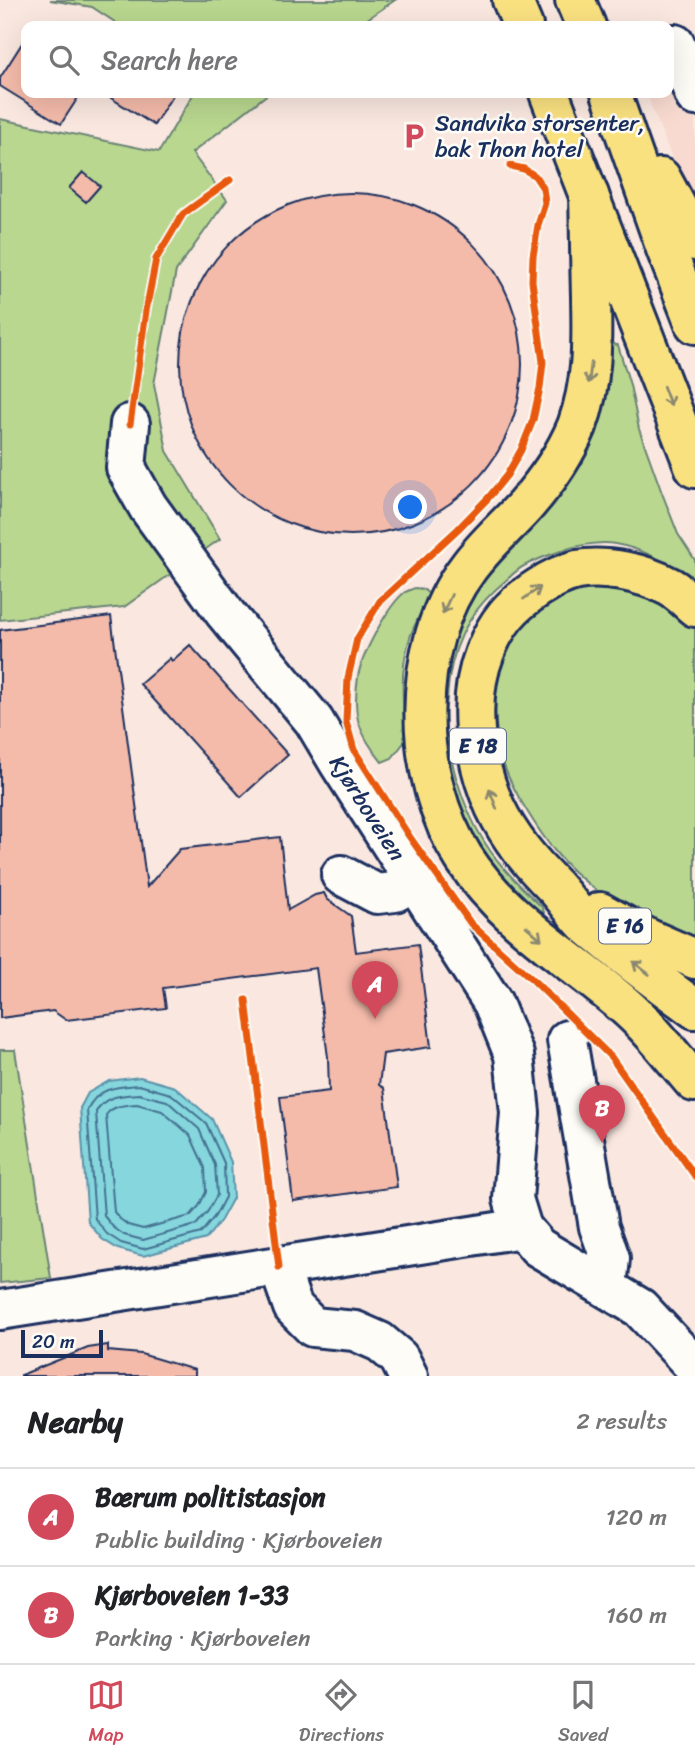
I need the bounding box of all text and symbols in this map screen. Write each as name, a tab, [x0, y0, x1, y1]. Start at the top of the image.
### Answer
search box	[21, 21, 674, 98]
text: Search here	[101, 37, 238, 83]
icon: search	[45, 41, 83, 79]
place label: Sandvika storsenter, bak Thon hotel	[435, 103, 645, 170]
parking icon: Sandvika storsenter, bak Thon hotel	[399, 121, 429, 151]
one-way arrow	[583, 361, 596, 384]
one-way arrow	[662, 385, 675, 407]
your location	[393, 490, 427, 524]
one-way arrow	[522, 586, 541, 600]
one-way arrow	[440, 592, 453, 614]
road number: E 18	[450, 728, 506, 764]
street label: Kjørboveien	[318, 747, 417, 869]
one-way arrow	[485, 788, 498, 810]
road number: E 16	[599, 908, 651, 944]
one-way arrow	[524, 925, 542, 941]
one-way arrow	[632, 960, 650, 975]
pin: A	[352, 961, 398, 1019]
pin: B	[579, 1085, 625, 1143]
text: 20 m	[32, 1325, 75, 1358]
scale bar	[21, 1327, 103, 1359]
text: Nearby	[28, 1395, 123, 1449]
text: 2 results	[576, 1401, 667, 1442]
text: Bærum politistasjon	[95, 1474, 326, 1520]
text: A	[43, 1497, 59, 1538]
text: 120 m	[606, 1497, 667, 1538]
text: Public building · Kjørboveien	[95, 1520, 382, 1561]
text: Kjørboveien 1-33	[95, 1572, 289, 1618]
text: B	[44, 1595, 58, 1636]
text: 160 m	[606, 1595, 667, 1636]
text: Parking · Kjørboveien	[95, 1618, 310, 1659]
tab: Map	[87, 1676, 125, 1751]
tab: Directions	[299, 1676, 384, 1751]
tab: Saved	[558, 1676, 608, 1751]

